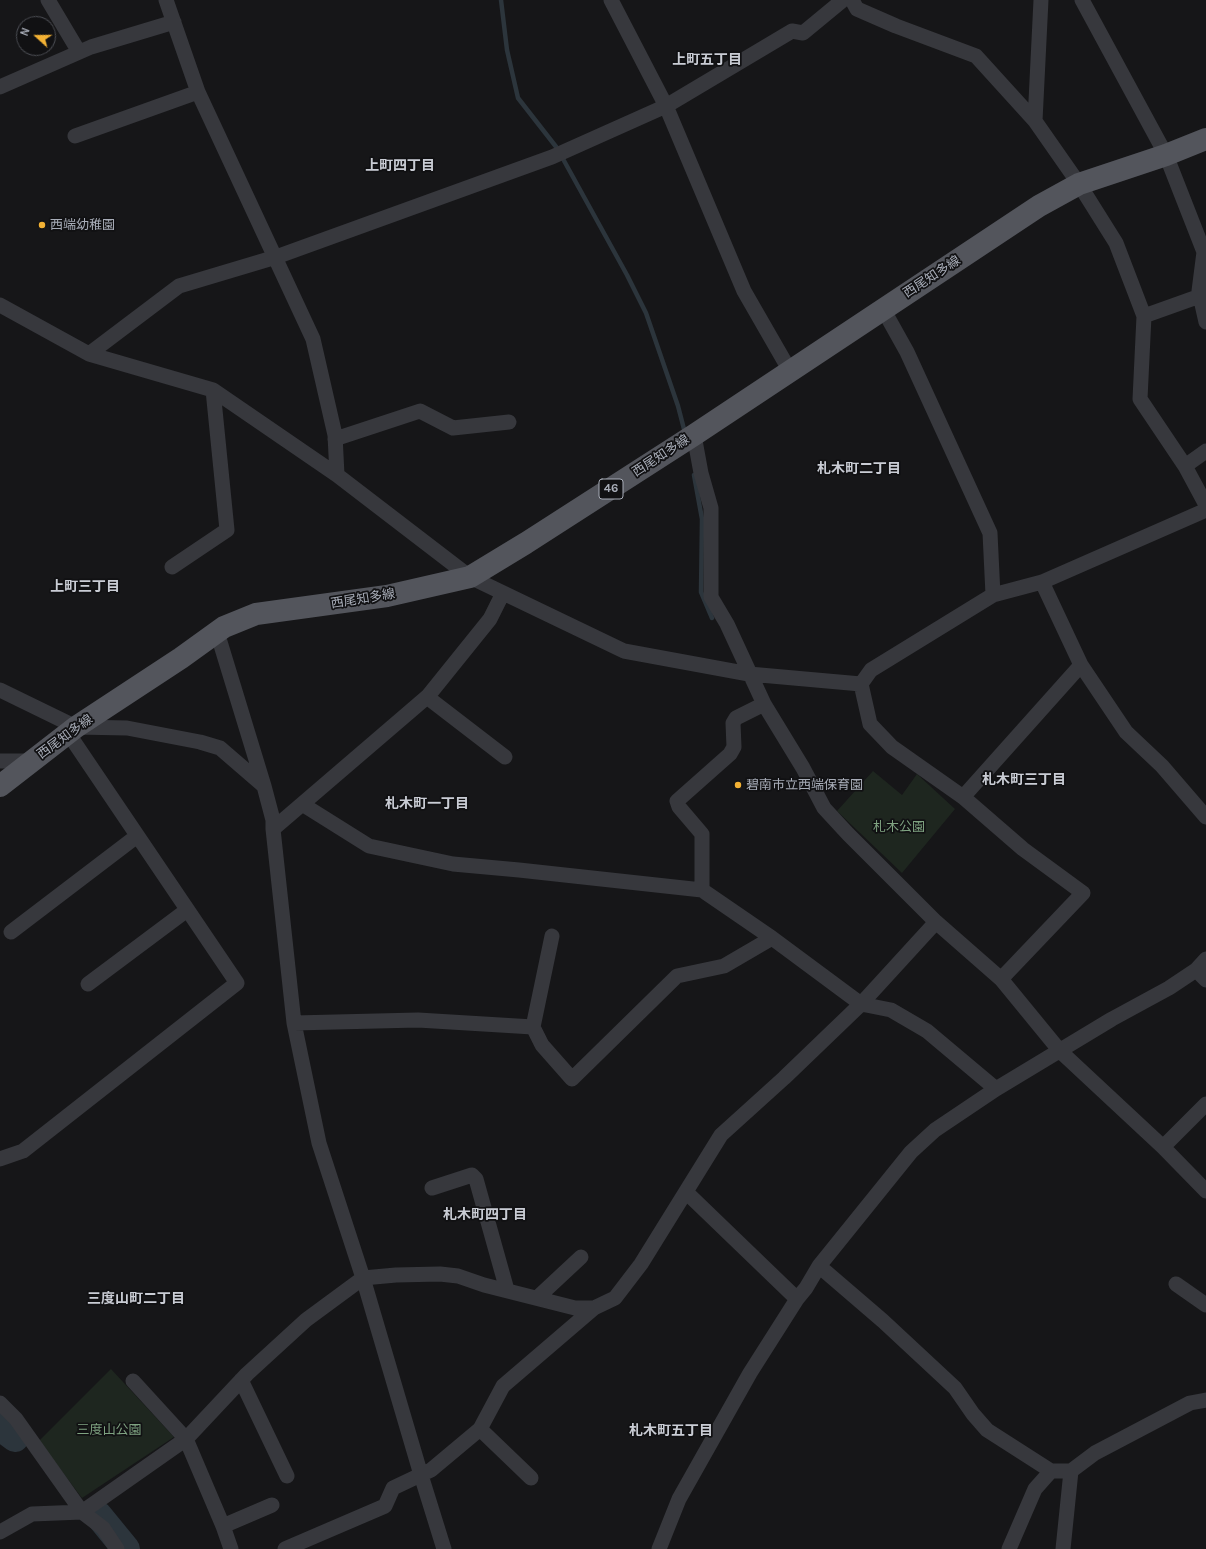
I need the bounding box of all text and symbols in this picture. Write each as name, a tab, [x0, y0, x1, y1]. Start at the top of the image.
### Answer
north arrow	[16, 16, 56, 56]
text: N	[18, 26, 33, 38]
district label: 上町五丁目	[672, 52, 742, 68]
district label: 上町四丁目	[365, 158, 435, 174]
place label: 西端幼稚園	[50, 217, 115, 233]
marker: 西端幼稚園	[37, 220, 47, 230]
street label: 西尾知多線	[900, 253, 964, 301]
street label: 西尾知多線	[629, 432, 693, 480]
district label: 札木町二丁目	[817, 461, 901, 477]
road number: 46	[599, 479, 623, 499]
district label: 上町三丁目	[50, 579, 120, 595]
street label: 西尾知多線	[330, 586, 396, 612]
street label: 西尾知多線	[34, 712, 96, 762]
district label: 札木町三丁目	[982, 772, 1066, 788]
place label: 碧南市立西端保育園	[746, 777, 863, 793]
marker: 碧南市立西端保育園	[733, 780, 743, 790]
district label: 札木町一丁目	[385, 796, 469, 812]
park label: 札木公園	[873, 819, 925, 835]
district label: 札木町四丁目	[443, 1207, 527, 1223]
district label: 三度山町二丁目	[87, 1291, 185, 1307]
park label: 三度山公園	[77, 1422, 141, 1438]
district label: 札木町五丁目	[629, 1423, 713, 1439]

